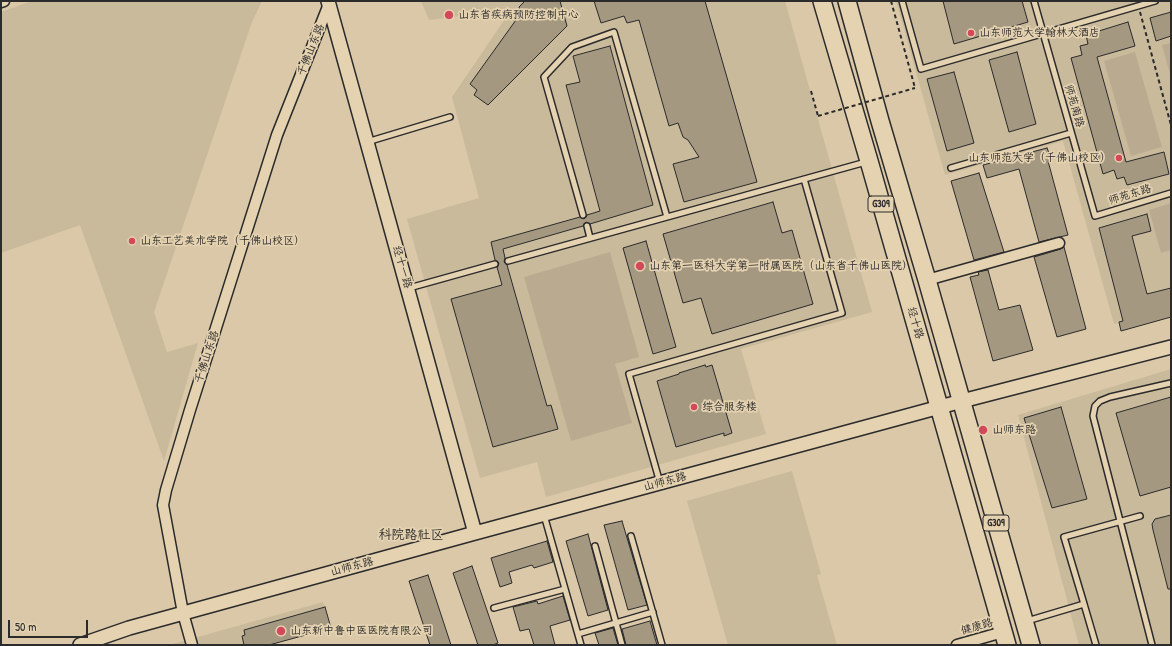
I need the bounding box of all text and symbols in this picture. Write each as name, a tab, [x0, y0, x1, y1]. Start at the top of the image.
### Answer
place label: 山东省疾病预防控制中心	[458, 8, 579, 22]
marker: 山东省疾病预防控制中心	[443, 9, 455, 21]
street label: 千佛山东路	[295, 22, 327, 78]
place label: 山东师范大学翰林大酒店	[979, 26, 1100, 40]
marker: 山东师范大学翰林大酒店	[966, 28, 976, 38]
street label: 师苑南路	[1062, 83, 1086, 129]
place label: 山东师范大学（千佛山校区）	[968, 151, 1111, 165]
marker: 山东师范大学（千佛山校区）	[1114, 153, 1124, 163]
street label: 师苑东路	[1107, 182, 1153, 208]
road number: G309	[868, 196, 894, 212]
place label: 山东工艺美术学院（千佛山校区）	[140, 234, 305, 248]
marker: 山东工艺美术学院（千佛山校区）	[127, 236, 137, 246]
street label: 经十一路	[390, 244, 414, 290]
place label: 山东第一医科大学第一附属医院（山东省千佛山医院）	[649, 259, 913, 273]
marker: 山东第一医科大学第一附属医院（山东省千佛山医院）	[634, 260, 646, 272]
street label: 经十路	[904, 305, 926, 341]
street label: 千佛山东路	[192, 329, 222, 385]
place label: 综合服务楼	[702, 400, 757, 414]
marker: 综合服务楼	[689, 402, 699, 412]
place label: 山师东路	[992, 423, 1036, 437]
marker: 山师东路	[977, 424, 989, 436]
street label: 山师东路	[642, 470, 688, 494]
road number: G309	[983, 515, 1009, 531]
district label: 科院路社区	[379, 528, 443, 544]
street label: 山师东路	[329, 555, 375, 579]
scale bar	[10, 612, 90, 638]
street label: 健康路	[959, 616, 995, 638]
text: 50 m	[15, 618, 36, 635]
place label: 山东新中鲁中医医院有限公司	[290, 624, 433, 638]
marker: 山东新中鲁中医医院有限公司	[275, 625, 287, 637]

